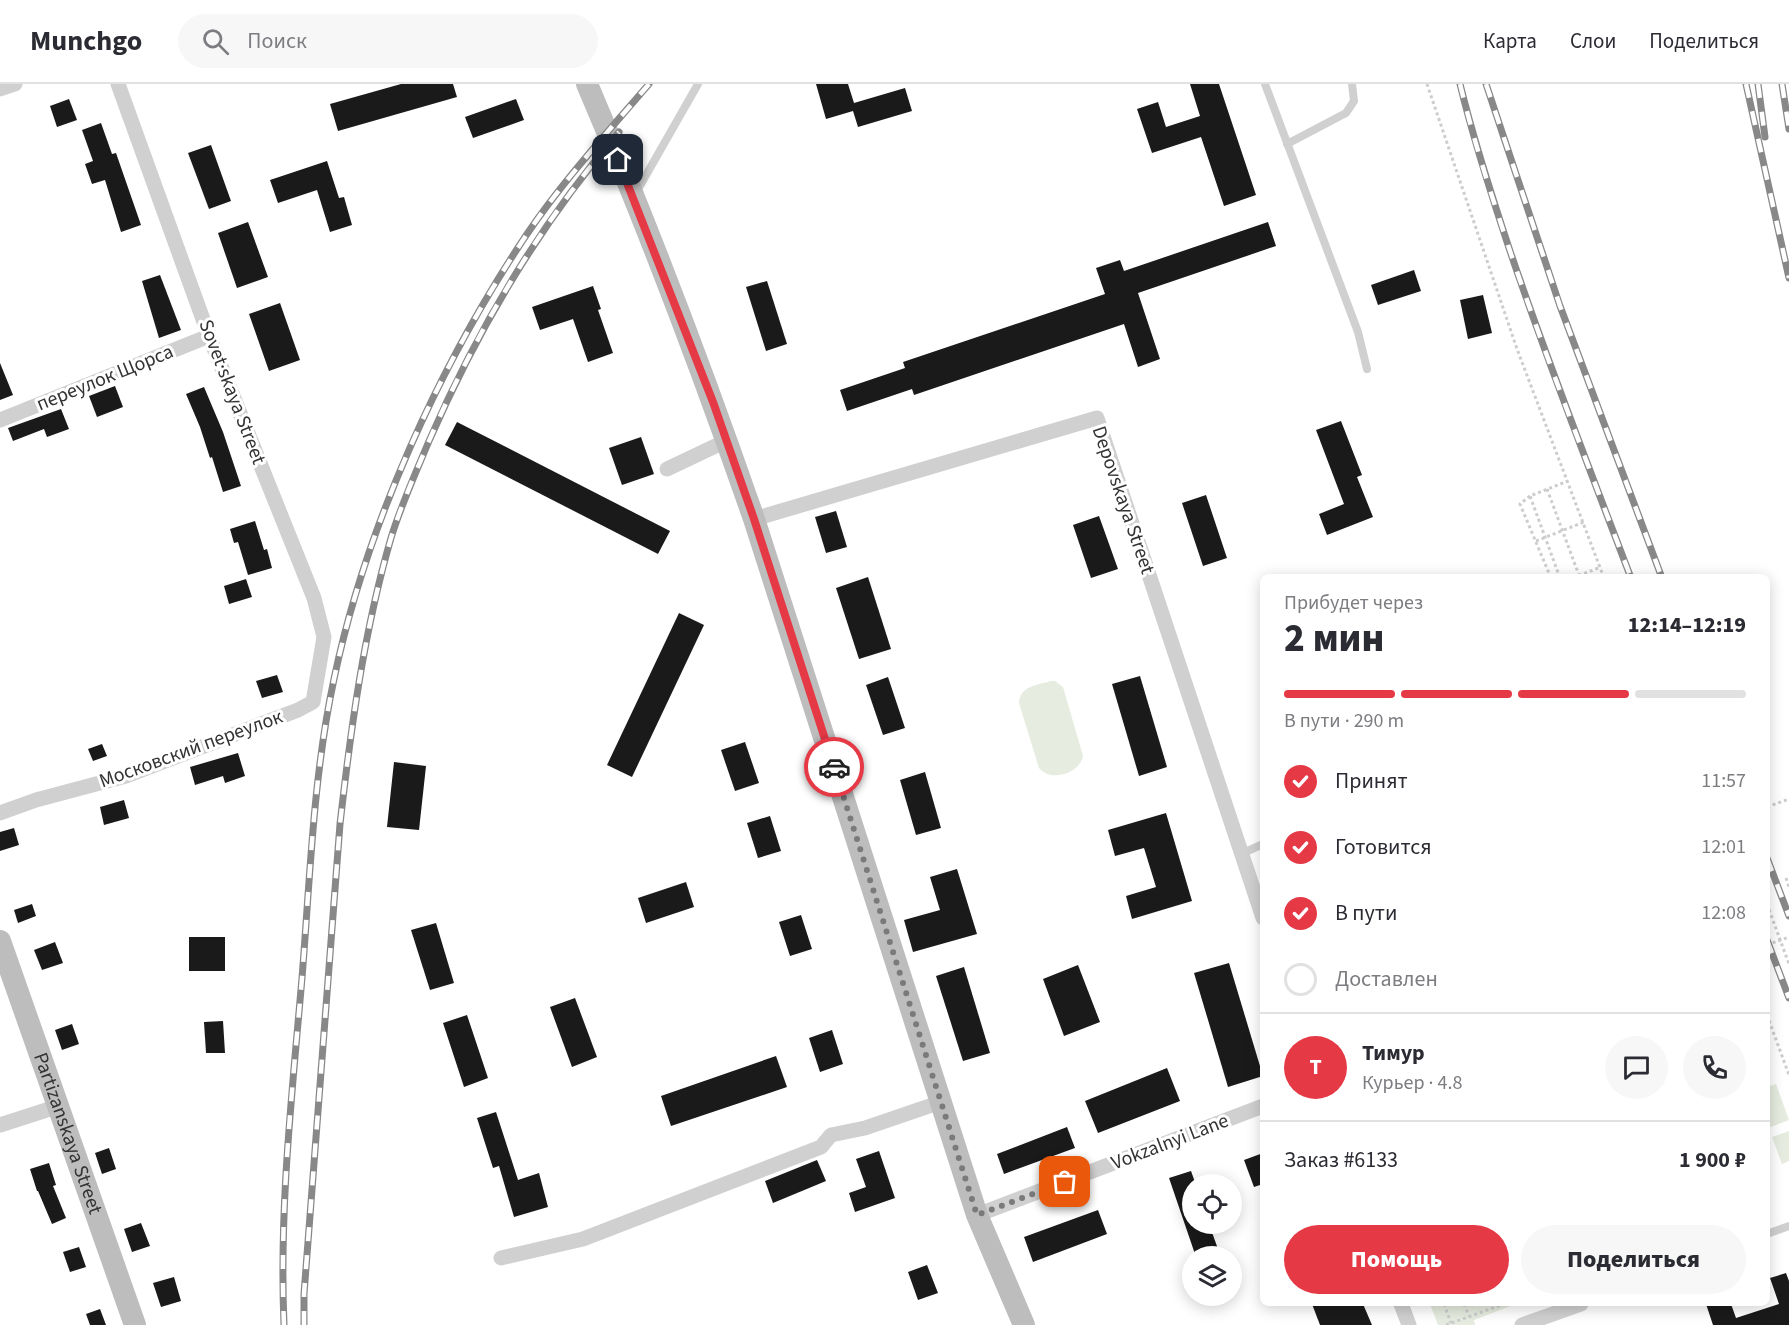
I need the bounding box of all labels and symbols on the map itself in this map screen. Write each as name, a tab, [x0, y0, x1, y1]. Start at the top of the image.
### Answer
pin	[592, 134, 643, 185]
street label: Sovet·skaya Street	[192, 316, 273, 469]
street label: переулок Щорса	[32, 338, 178, 418]
street label: Depovskaya Street	[1085, 422, 1161, 578]
street label: Московский переулок	[95, 703, 287, 795]
courier	[804, 737, 864, 797]
street label: Partizanskaya Street	[26, 1049, 109, 1218]
street label: Vokzalnyi Lane	[1107, 1107, 1233, 1177]
pin	[1039, 1156, 1090, 1207]

